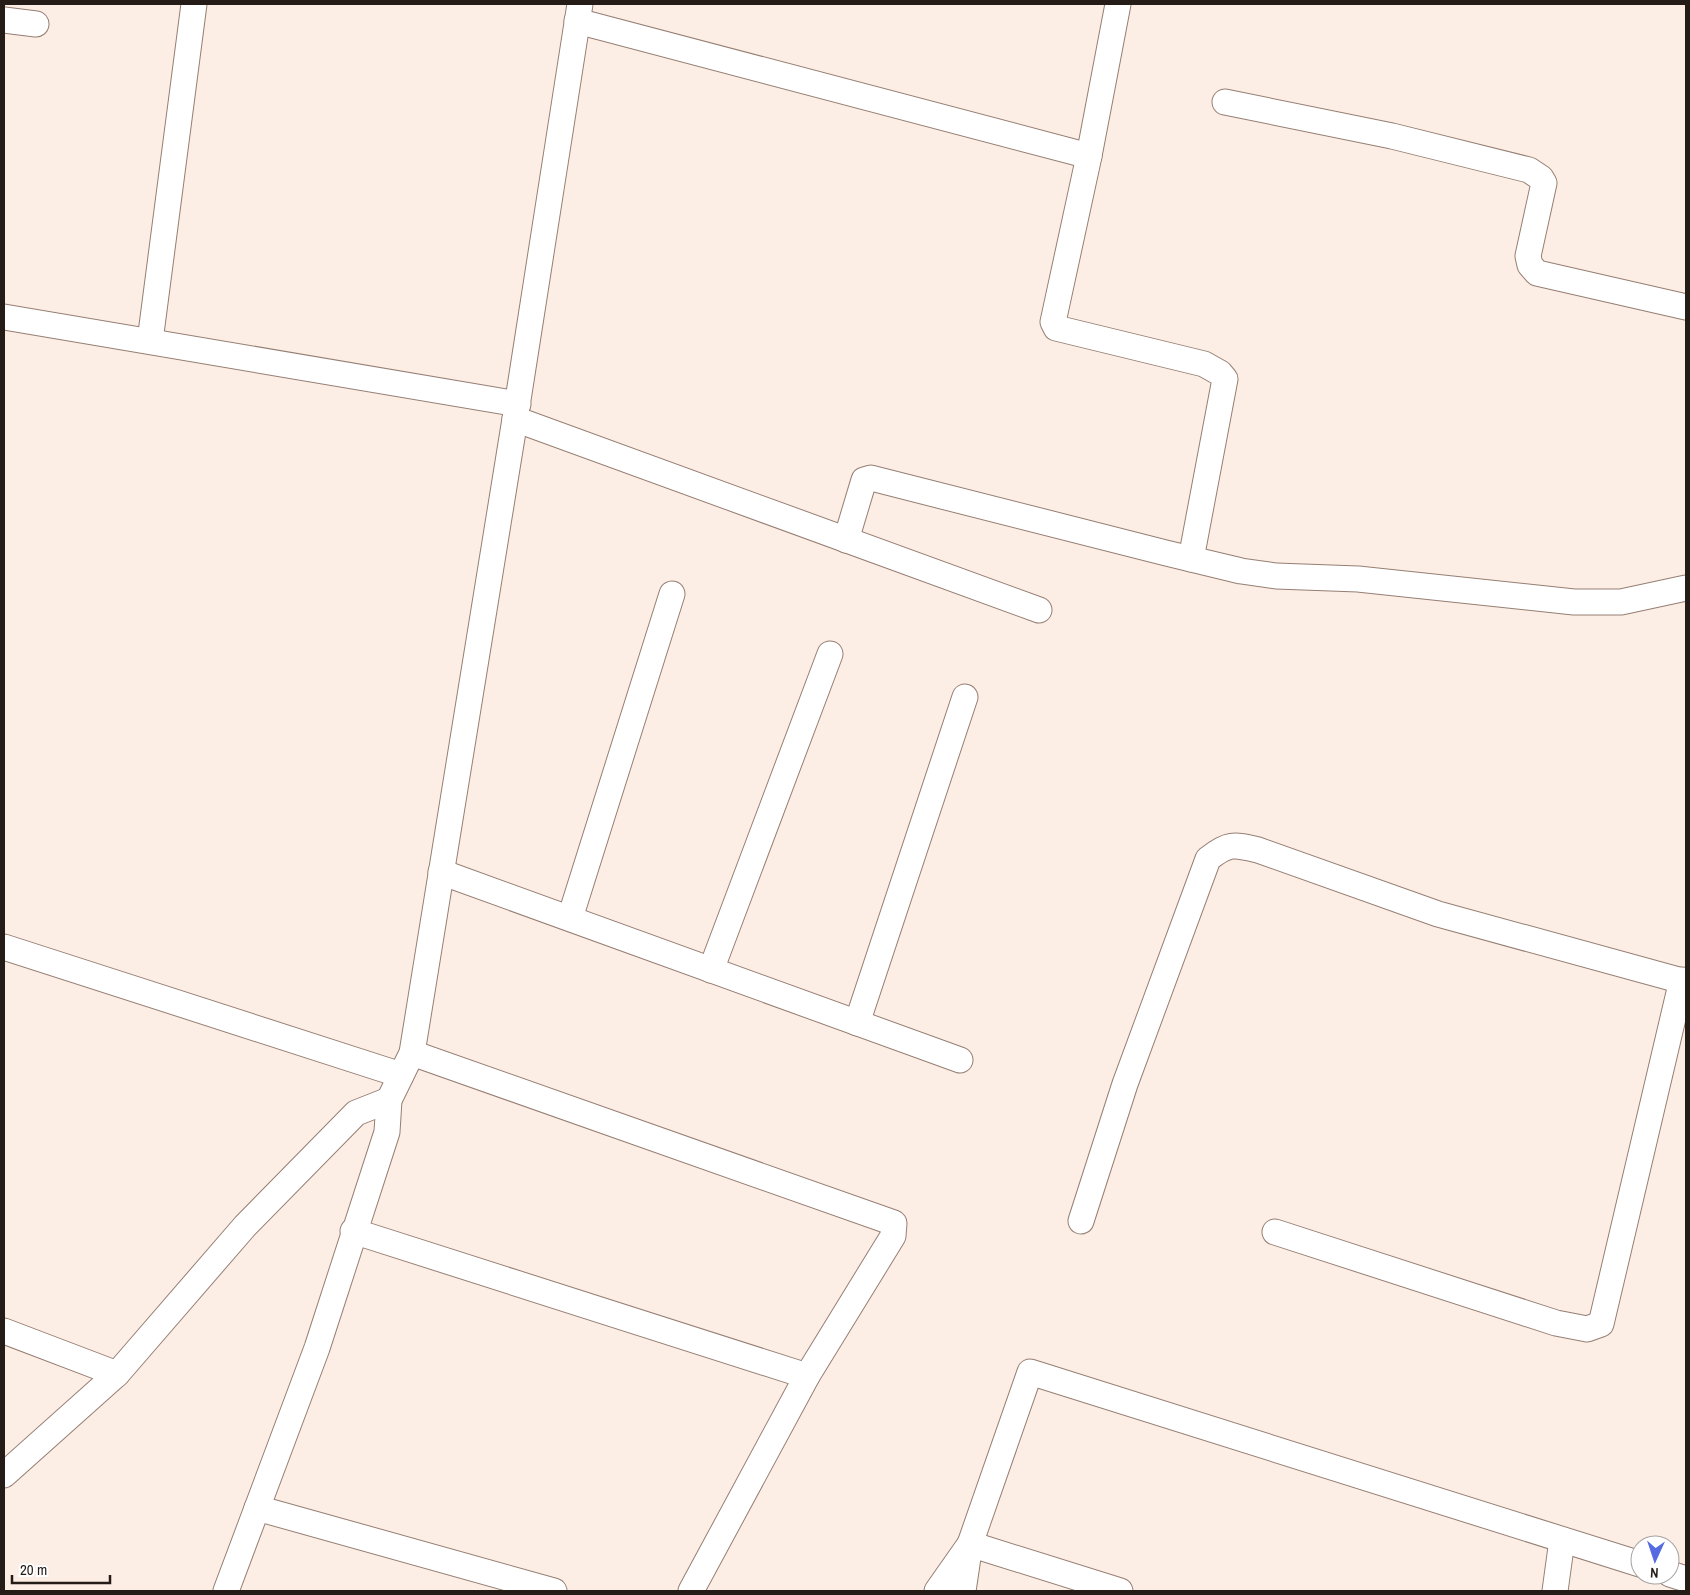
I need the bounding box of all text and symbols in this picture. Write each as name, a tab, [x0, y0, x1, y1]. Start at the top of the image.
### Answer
north arrow	[1630, 1535, 1680, 1585]
scale bar	[12, 1552, 110, 1584]
text: 20 m	[20, 1559, 47, 1580]
text: N	[1650, 1564, 1659, 1582]

